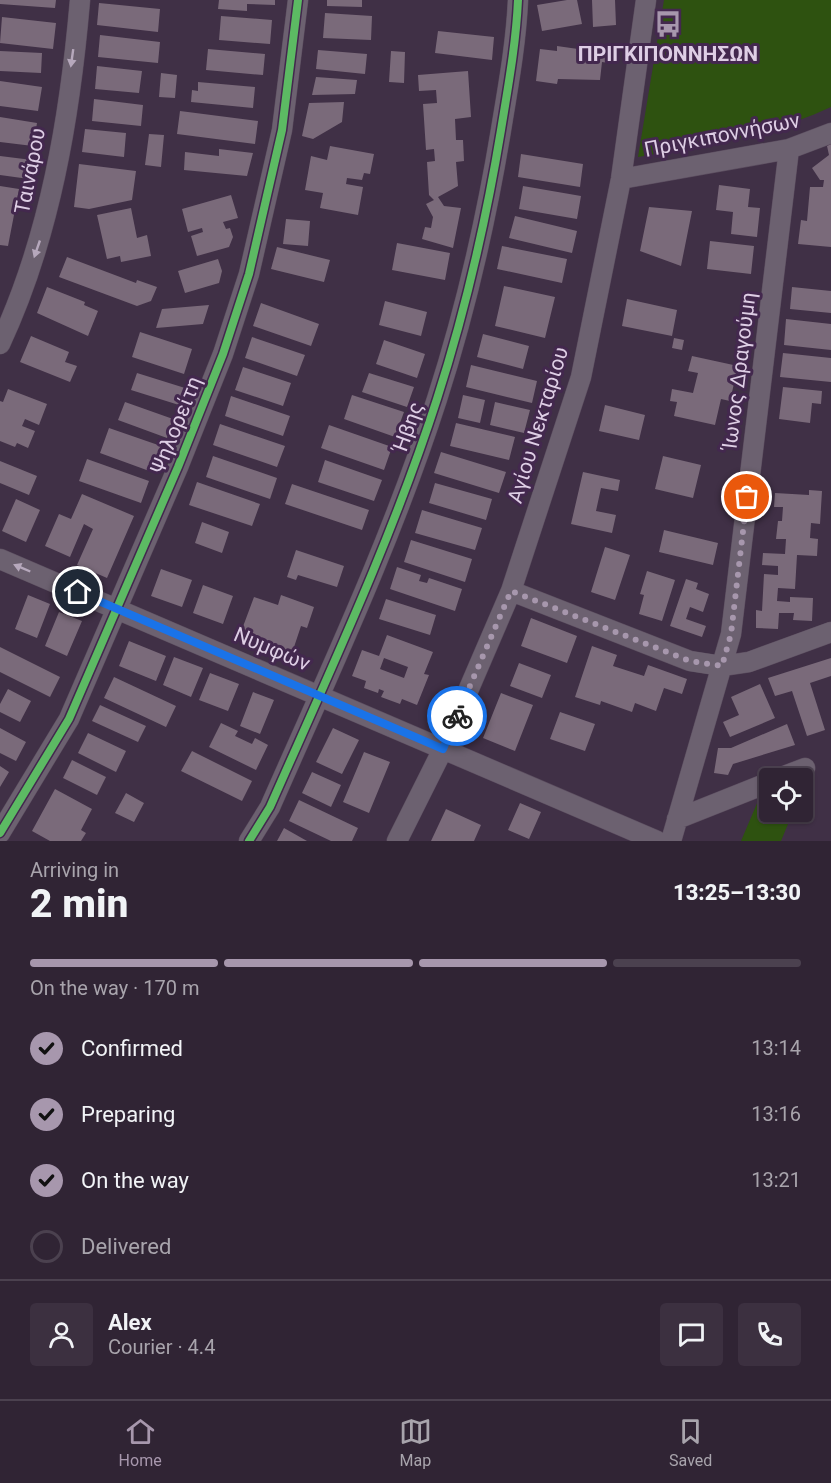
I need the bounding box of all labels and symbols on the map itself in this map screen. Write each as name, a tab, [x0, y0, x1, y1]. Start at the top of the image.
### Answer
bus stop icon: ΠΡΙΓΚΙΠΟΝΝΗΣΩΝ	[653, 9, 683, 39]
place label: ΠΡΙΓΚΙΠΟΝΝΗΣΩΝ	[578, 42, 758, 66]
one-way arrow	[68, 49, 77, 68]
street label: Πριγκιποννήσων	[642, 108, 802, 162]
street label: Ταινάρου	[10, 126, 50, 216]
one-way arrow	[31, 241, 41, 259]
street label: Ίωνος Δραγούμη	[717, 291, 761, 452]
street label: Αγίου Νεκταρίου	[503, 344, 573, 506]
street label: Ψηλορείτη	[146, 373, 206, 477]
street label: Ήβης	[387, 399, 428, 457]
pin	[721, 471, 772, 522]
one-way arrow	[13, 563, 31, 572]
pin	[52, 566, 103, 617]
street label: Νυμφών	[230, 622, 314, 676]
courier	[427, 686, 487, 746]

